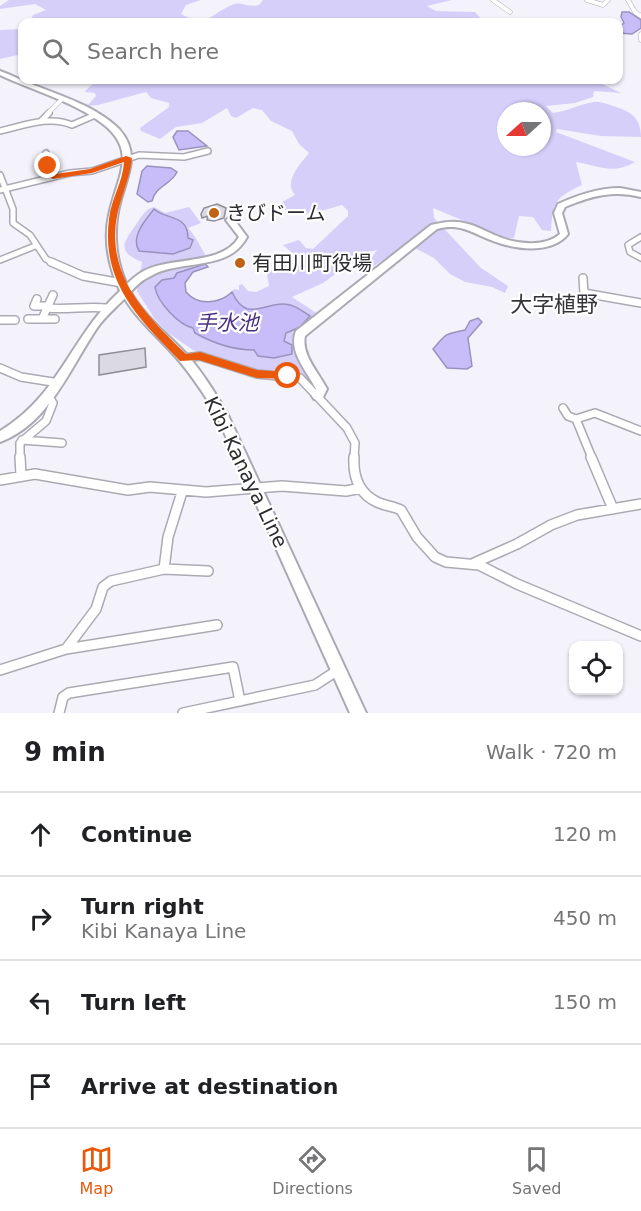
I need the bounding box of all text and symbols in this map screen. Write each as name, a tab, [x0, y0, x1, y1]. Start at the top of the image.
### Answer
search box	[18, 18, 623, 84]
icon: search	[39, 35, 72, 68]
text: Search here	[87, 39, 219, 64]
north arrow	[497, 102, 551, 156]
route end	[34, 152, 60, 178]
place label: きびドーム	[226, 201, 325, 225]
marker: きびドーム	[207, 206, 221, 220]
place label: 有田川町役場	[252, 251, 372, 275]
marker: 有田川町役場	[233, 256, 247, 270]
district label: 大字植野	[510, 292, 598, 317]
water label: 手水池	[196, 311, 260, 335]
route start	[274, 362, 300, 388]
street label: Kibi Kanaya Line	[199, 392, 293, 552]
map controls	[569, 641, 623, 695]
button: locate	[569, 641, 623, 695]
text: 9 min	[24, 737, 106, 767]
text: Walk · 720 m	[486, 740, 617, 764]
icon: ahead	[24, 818, 57, 851]
text: Continue	[81, 822, 192, 847]
text: 120 m	[553, 822, 617, 846]
text: Turn right	[81, 894, 204, 919]
icon: right	[24, 902, 57, 935]
text: 450 m	[553, 906, 617, 930]
text: Kibi Kanaya Line	[81, 919, 246, 943]
icon: left	[24, 986, 57, 1019]
text: Turn left	[81, 990, 186, 1015]
text: 150 m	[553, 990, 617, 1014]
icon: arrive	[24, 1070, 57, 1103]
text: Arrive at destination	[81, 1074, 338, 1099]
tab: Map	[80, 1143, 113, 1198]
tab: Directions	[272, 1143, 353, 1198]
tab: Saved	[512, 1143, 561, 1198]

